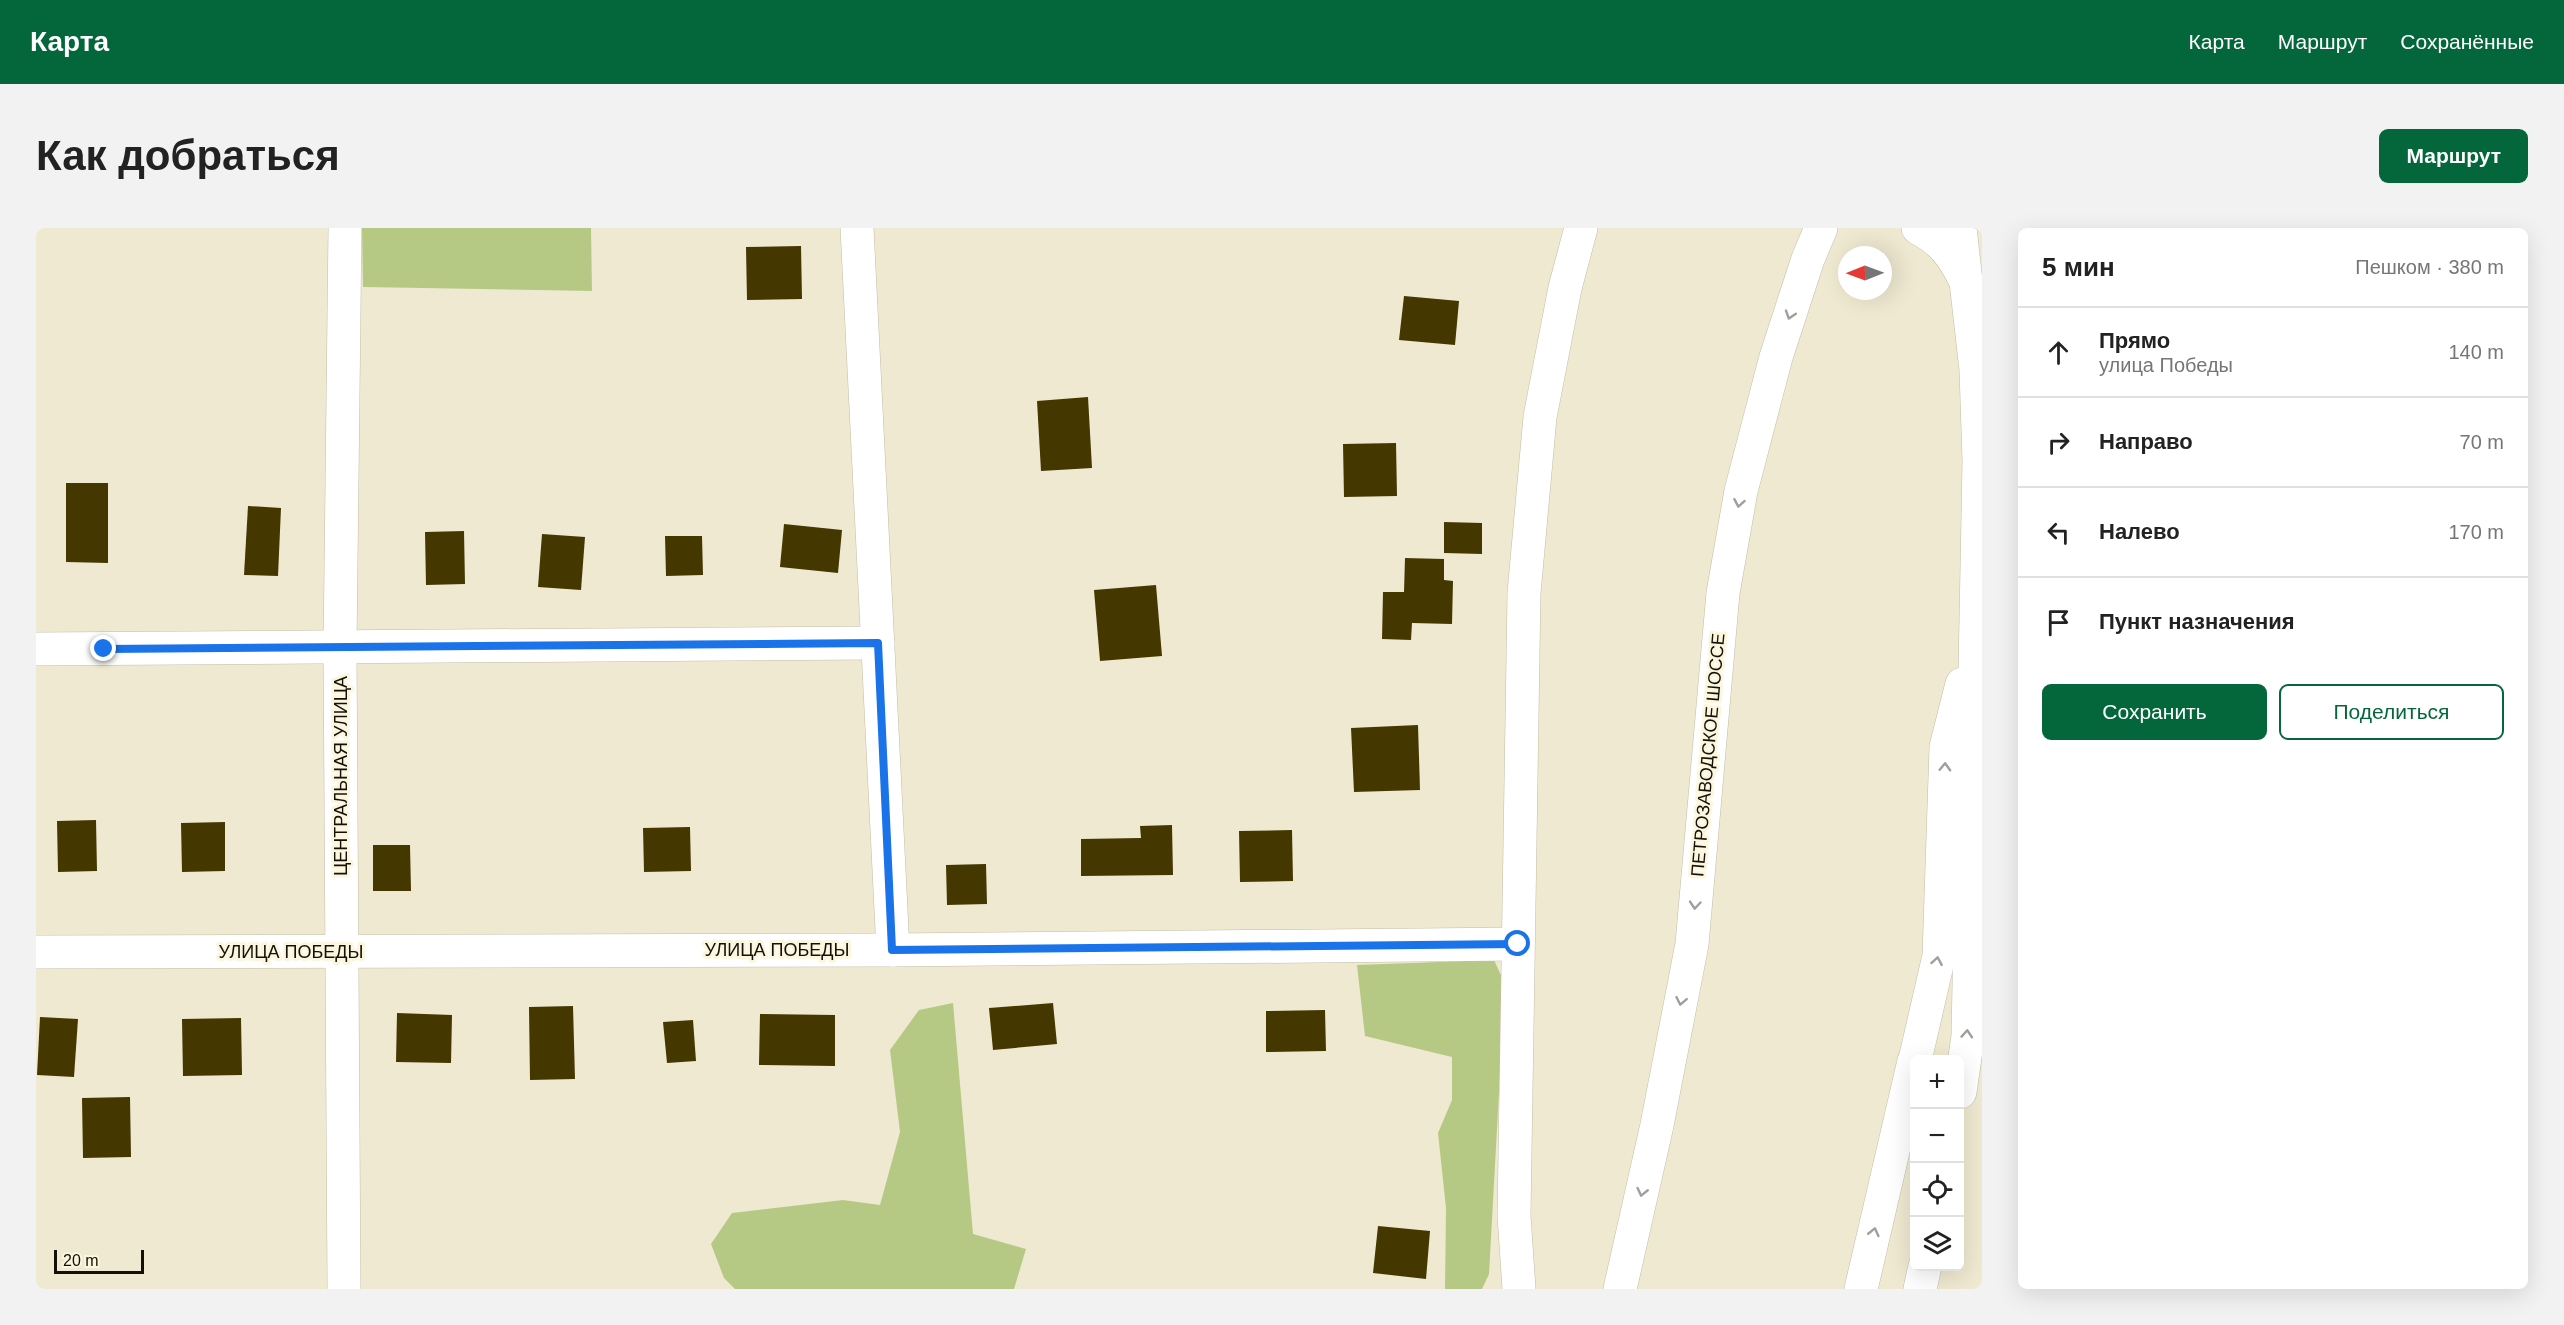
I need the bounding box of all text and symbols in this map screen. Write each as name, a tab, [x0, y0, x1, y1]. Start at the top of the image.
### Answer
text: Карта	[30, 26, 109, 57]
text: Карта	[2189, 30, 2245, 53]
text: Маршрут	[2278, 30, 2367, 53]
text: Сохранённые	[2400, 30, 2534, 53]
button: Маршрут	[2379, 129, 2528, 183]
text: Как добраться	[36, 132, 340, 179]
north arrow	[1838, 246, 1892, 300]
text: 5 мин	[2042, 252, 2115, 282]
text: Пешком · 380 m	[2355, 256, 2504, 278]
one-way arrow	[1784, 309, 1797, 320]
text: Прямо	[2099, 328, 2170, 353]
icon: ahead	[2042, 336, 2075, 369]
text: 140 m	[2448, 341, 2504, 363]
text: улица Победы	[2099, 354, 2233, 376]
icon: right	[2042, 426, 2075, 459]
text: Направо	[2099, 429, 2193, 454]
text: 70 m	[2460, 431, 2504, 453]
one-way arrow	[1733, 497, 1746, 507]
icon: left	[2042, 516, 2075, 549]
text: Налево	[2099, 519, 2180, 544]
text: 170 m	[2448, 521, 2504, 543]
icon: arrive	[2042, 606, 2075, 639]
text: Пункт назначения	[2099, 609, 2295, 634]
street label: ПЕТРОЗАВОДСКОЕ ШОССЕ	[1687, 632, 1729, 878]
route end	[90, 635, 116, 661]
street label: ЦЕНТРАЛЬНАЯ УЛИЦА	[331, 676, 351, 876]
button: Сохранить	[2042, 684, 2267, 740]
button: Поделиться	[2279, 684, 2504, 740]
one-way arrow	[1939, 762, 1952, 771]
one-way arrow	[1689, 901, 1702, 910]
route start	[1504, 930, 1530, 956]
street label: УЛИЦА ПОБЕДЫ	[705, 940, 849, 960]
street label: УЛИЦА ПОБЕДЫ	[219, 942, 363, 962]
one-way arrow	[1930, 957, 1943, 967]
one-way arrow	[1675, 996, 1688, 1006]
one-way arrow	[1960, 1029, 1973, 1038]
map controls	[1910, 1055, 1964, 1271]
button: +	[1910, 1055, 1964, 1109]
button: −	[1910, 1109, 1964, 1163]
button: locate	[1910, 1163, 1964, 1217]
one-way arrow	[1636, 1187, 1649, 1197]
button: layers	[1910, 1217, 1964, 1271]
one-way arrow	[1867, 1227, 1880, 1237]
scale bar	[54, 1247, 144, 1274]
text: 20 m	[63, 1252, 99, 1269]

